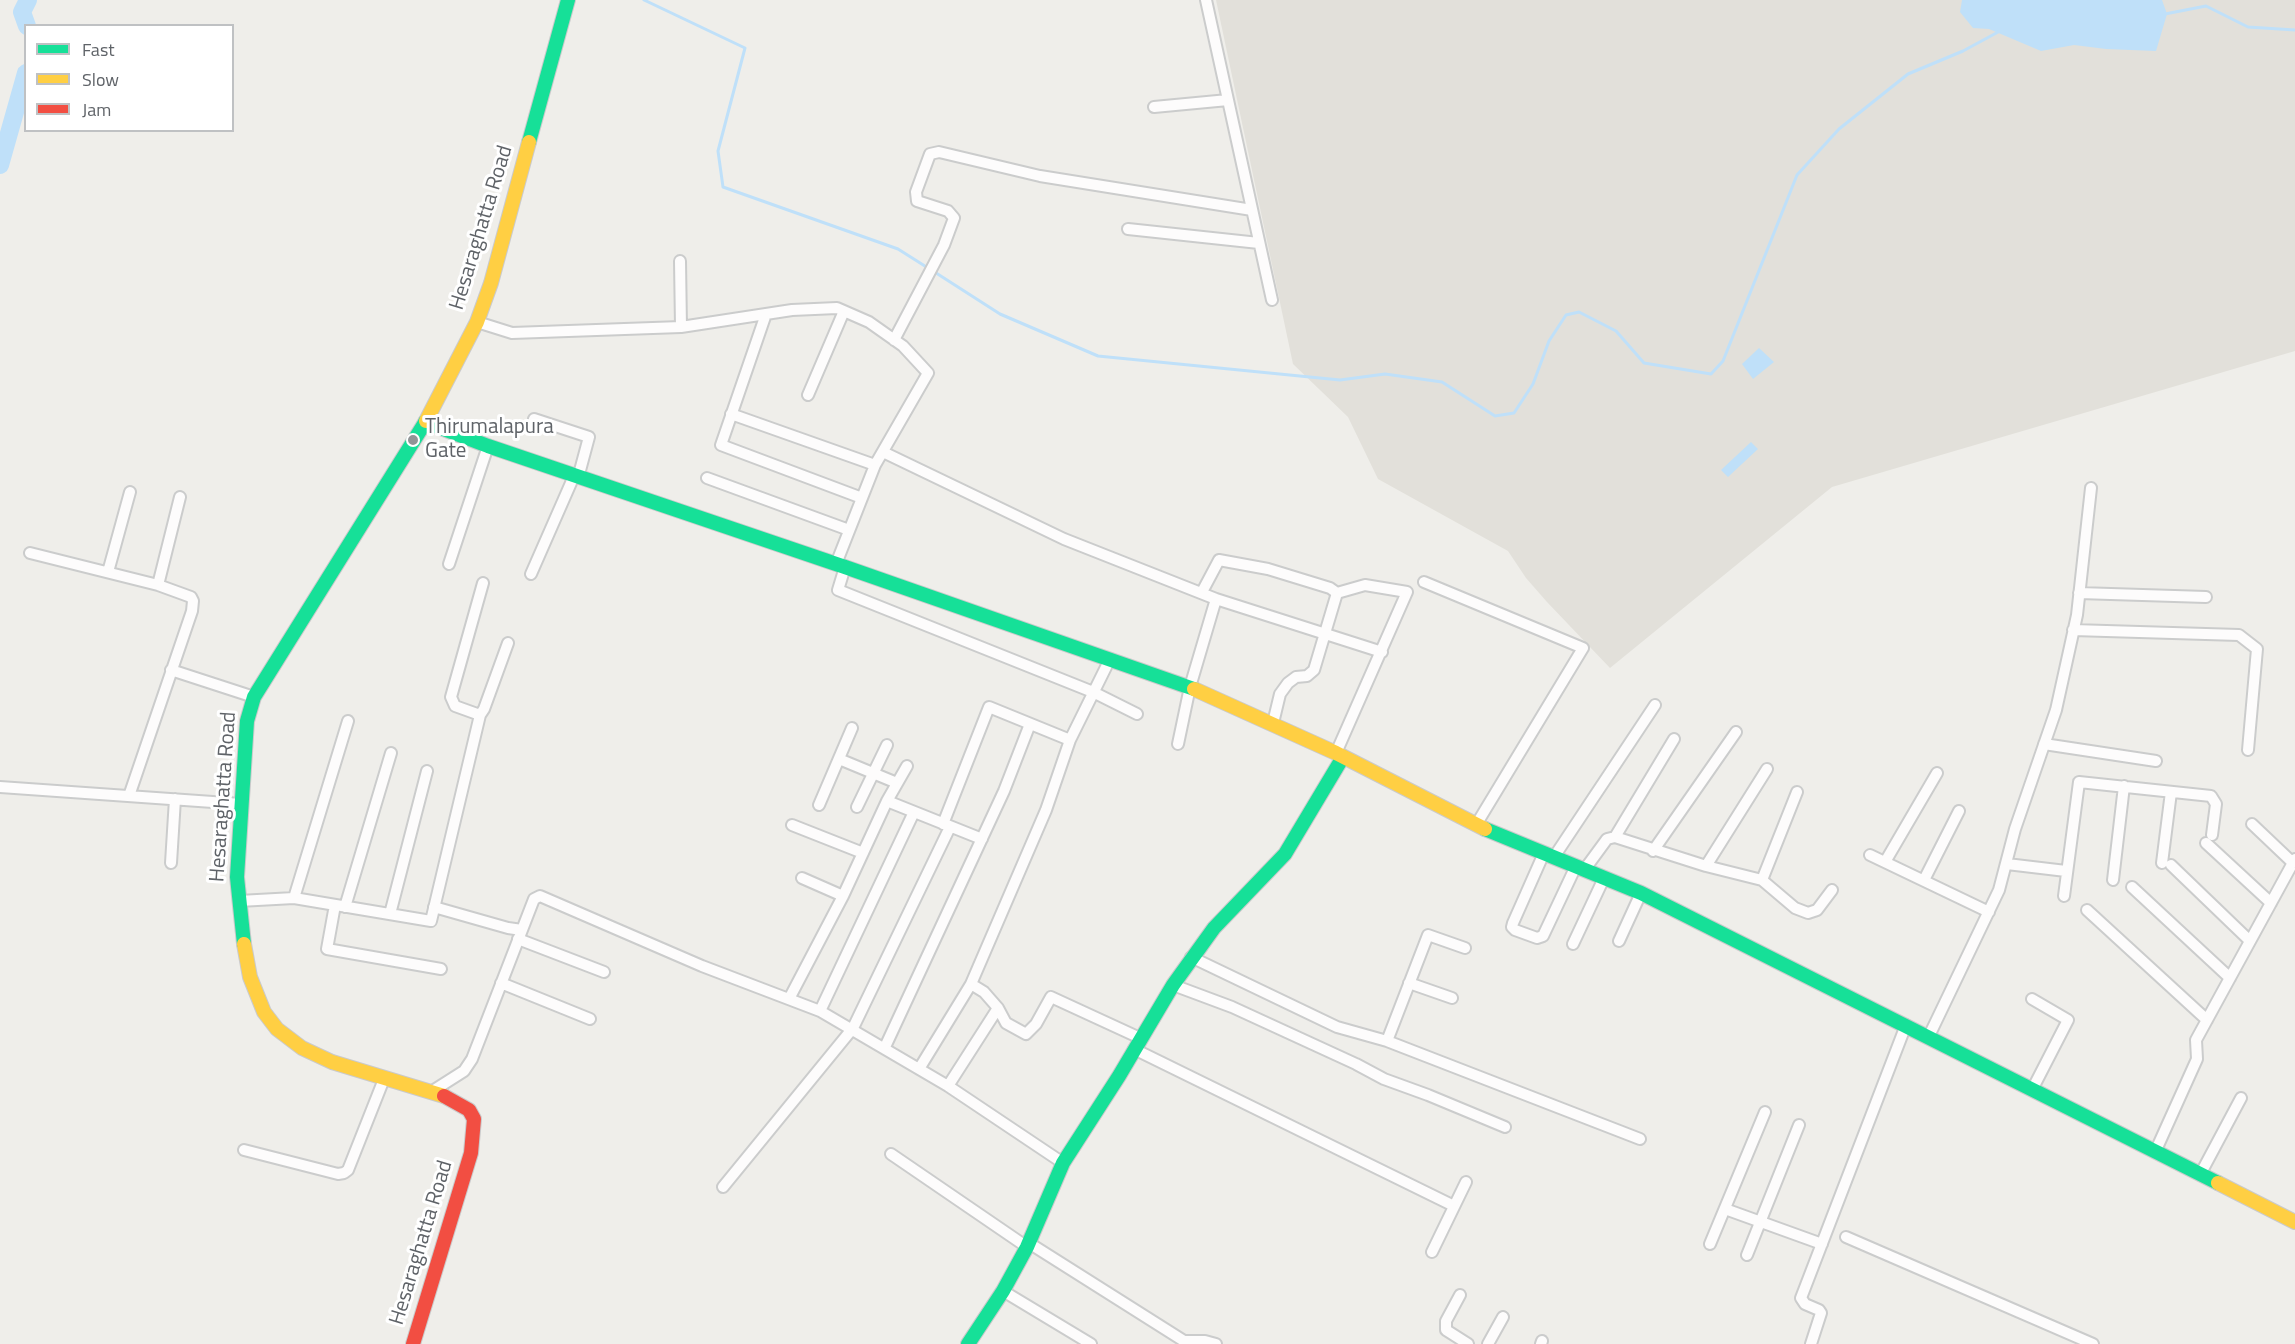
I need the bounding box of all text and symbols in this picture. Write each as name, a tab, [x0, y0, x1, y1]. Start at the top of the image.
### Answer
legend	[24, 24, 234, 132]
text: Fast	[82, 36, 115, 63]
text: Slow	[82, 66, 119, 93]
text: Jam	[82, 96, 111, 123]
street label: Hesaraghatta Road	[445, 143, 519, 313]
place label: Thirumalapura Gate	[425, 415, 554, 465]
marker: Thirumalapura Gate	[406, 433, 420, 447]
street label: Hesaraghatta Road	[205, 711, 243, 883]
street label: Hesaraghatta Road	[385, 1158, 459, 1328]

